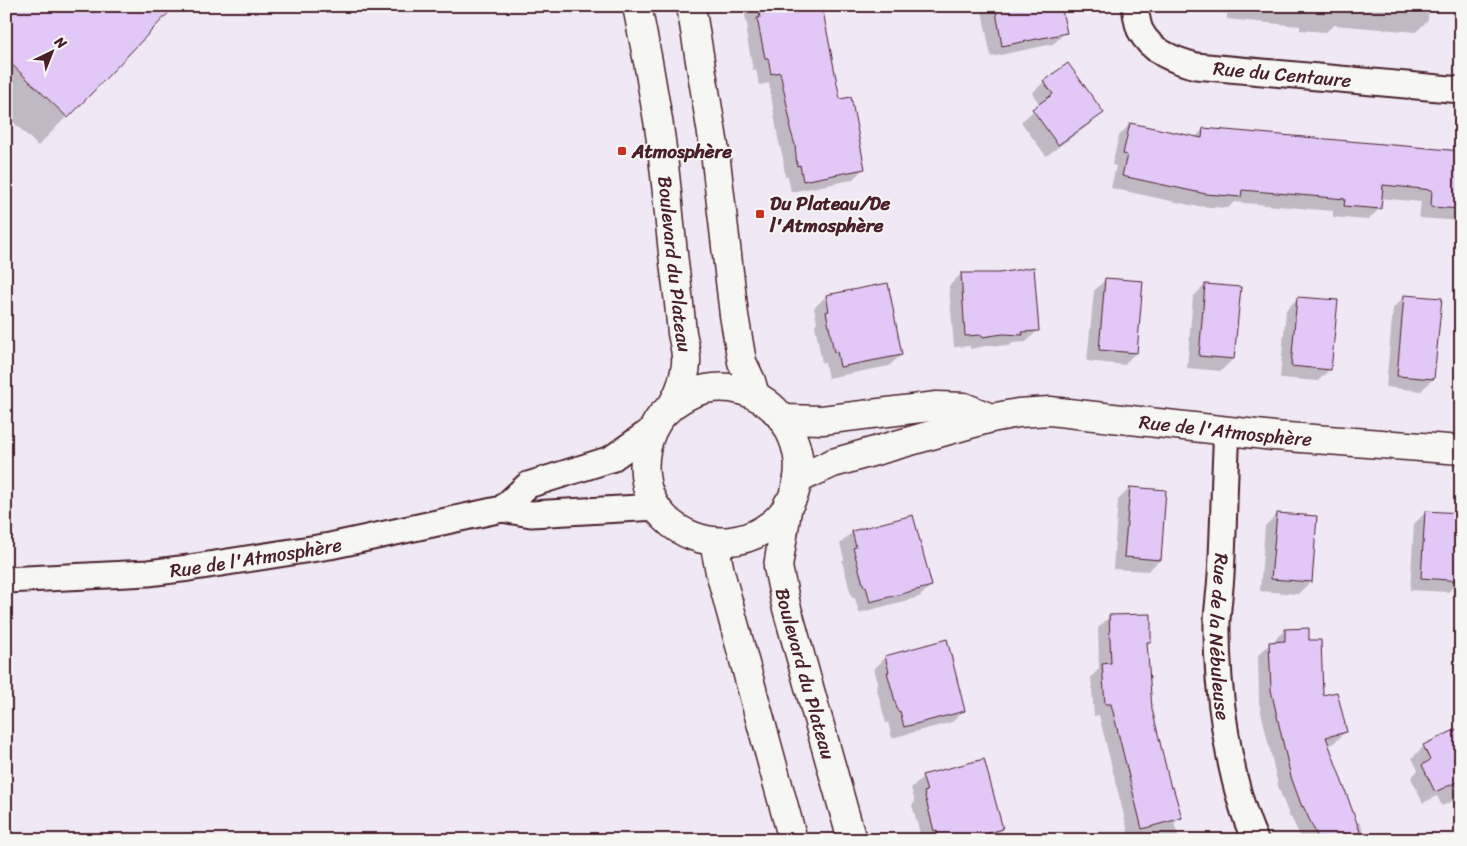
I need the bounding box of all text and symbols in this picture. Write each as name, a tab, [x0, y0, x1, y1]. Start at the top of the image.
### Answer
north arrow	[28, 28, 78, 78]
text: N	[48, 30, 73, 56]
street label: Rue du Centaure	[1212, 52, 1353, 97]
place label: Atmosphère	[631, 135, 732, 168]
marker: Atmosphère	[616, 145, 628, 157]
street label: Boulevard du Plateau	[648, 174, 701, 355]
place label: Du Plateau/De l'Atmosphère	[769, 187, 891, 242]
marker: Du Plateau/De l'Atmosphère	[754, 208, 766, 220]
street label: Rue de l'Atmosphère	[1137, 405, 1313, 456]
street label: Rue de l'Atmosphère	[168, 528, 345, 587]
street label: Rue de la Nébuleuse	[1200, 552, 1240, 722]
street label: Boulevard du Plateau	[766, 585, 845, 764]

